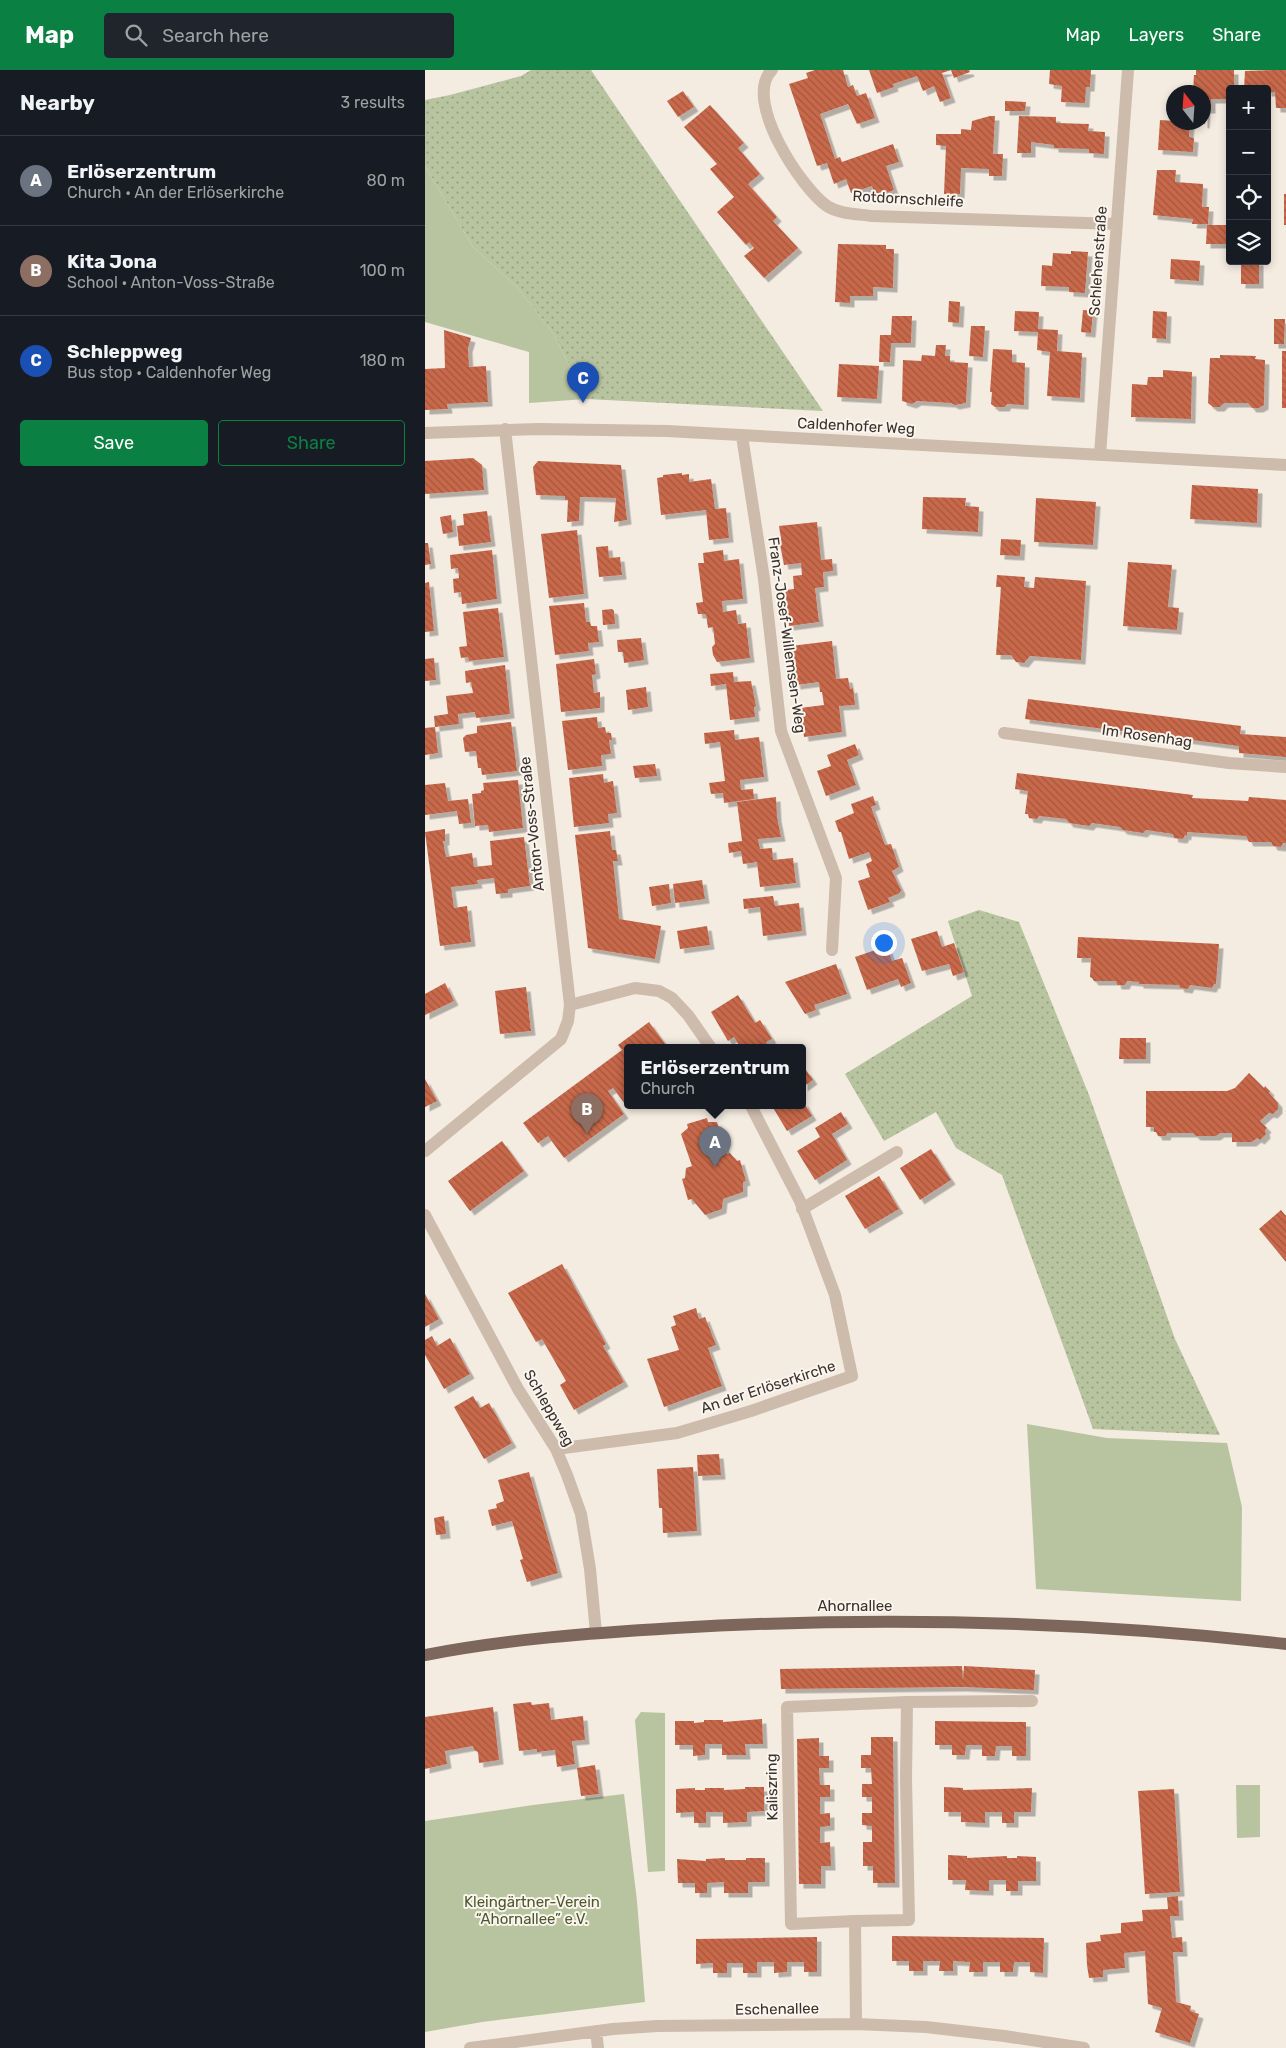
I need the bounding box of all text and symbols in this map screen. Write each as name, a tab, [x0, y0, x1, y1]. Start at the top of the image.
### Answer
search box	[104, 13, 454, 58]
text: Map	[25, 21, 74, 49]
icon: search	[122, 21, 150, 49]
text: Search here	[162, 24, 269, 47]
text: Map	[1066, 24, 1101, 46]
text: Layers	[1129, 24, 1184, 46]
text: Share	[1212, 24, 1261, 46]
north arrow	[1166, 85, 1211, 130]
map controls	[1226, 85, 1271, 265]
button: +	[1226, 85, 1271, 130]
text: Nearby	[20, 90, 95, 115]
text: 3 results	[340, 93, 405, 112]
button: −	[1226, 130, 1271, 175]
text: Erlöserzentrum	[67, 160, 216, 183]
text: A	[30, 171, 42, 190]
text: 80 m	[367, 171, 405, 190]
button: locate	[1226, 175, 1271, 220]
text: Church · An der Erlöserkirche	[67, 183, 284, 202]
street label: Rotdornschleife	[852, 187, 964, 211]
street label: Schlehenstraße	[1085, 205, 1111, 317]
button: layers	[1226, 220, 1271, 265]
text: Kita Jona	[67, 250, 157, 273]
text: B	[30, 261, 42, 280]
text: 100 m	[360, 261, 405, 280]
text: School · Anton-Voss-Straße	[67, 273, 275, 292]
text: Schleppweg	[67, 340, 183, 363]
text: C	[30, 351, 42, 370]
text: 180 m	[360, 351, 405, 370]
pin: C	[567, 362, 599, 403]
text: Bus stop · Caldenhofer Weg	[67, 363, 271, 382]
street label: Caldenhofer Weg	[797, 414, 915, 438]
button: Save	[20, 420, 208, 466]
button: Share	[218, 420, 405, 466]
street label: Franz-Josef-Willemsen-Weg	[764, 536, 810, 734]
street label: Im Rosenhag	[1101, 721, 1193, 751]
street label: Anton-Voss-Straße	[516, 756, 548, 892]
your location	[871, 930, 897, 956]
popup	[624, 1044, 806, 1109]
text: Erlöserzentrum	[640, 1056, 790, 1079]
text: Church	[640, 1079, 695, 1098]
pin: B	[571, 1093, 603, 1134]
pin: A	[699, 1126, 731, 1167]
street label: An der Erlöserkirche	[698, 1357, 838, 1417]
street label: Schleppweg	[520, 1366, 578, 1450]
street label: Ahornallee	[818, 1597, 892, 1615]
street label: Kaliszring	[762, 1753, 782, 1821]
park label: Kleingärtner-Verein “Ahornallee” e.V.	[464, 1893, 600, 1928]
street label: Eschenallee	[735, 1999, 819, 2019]

